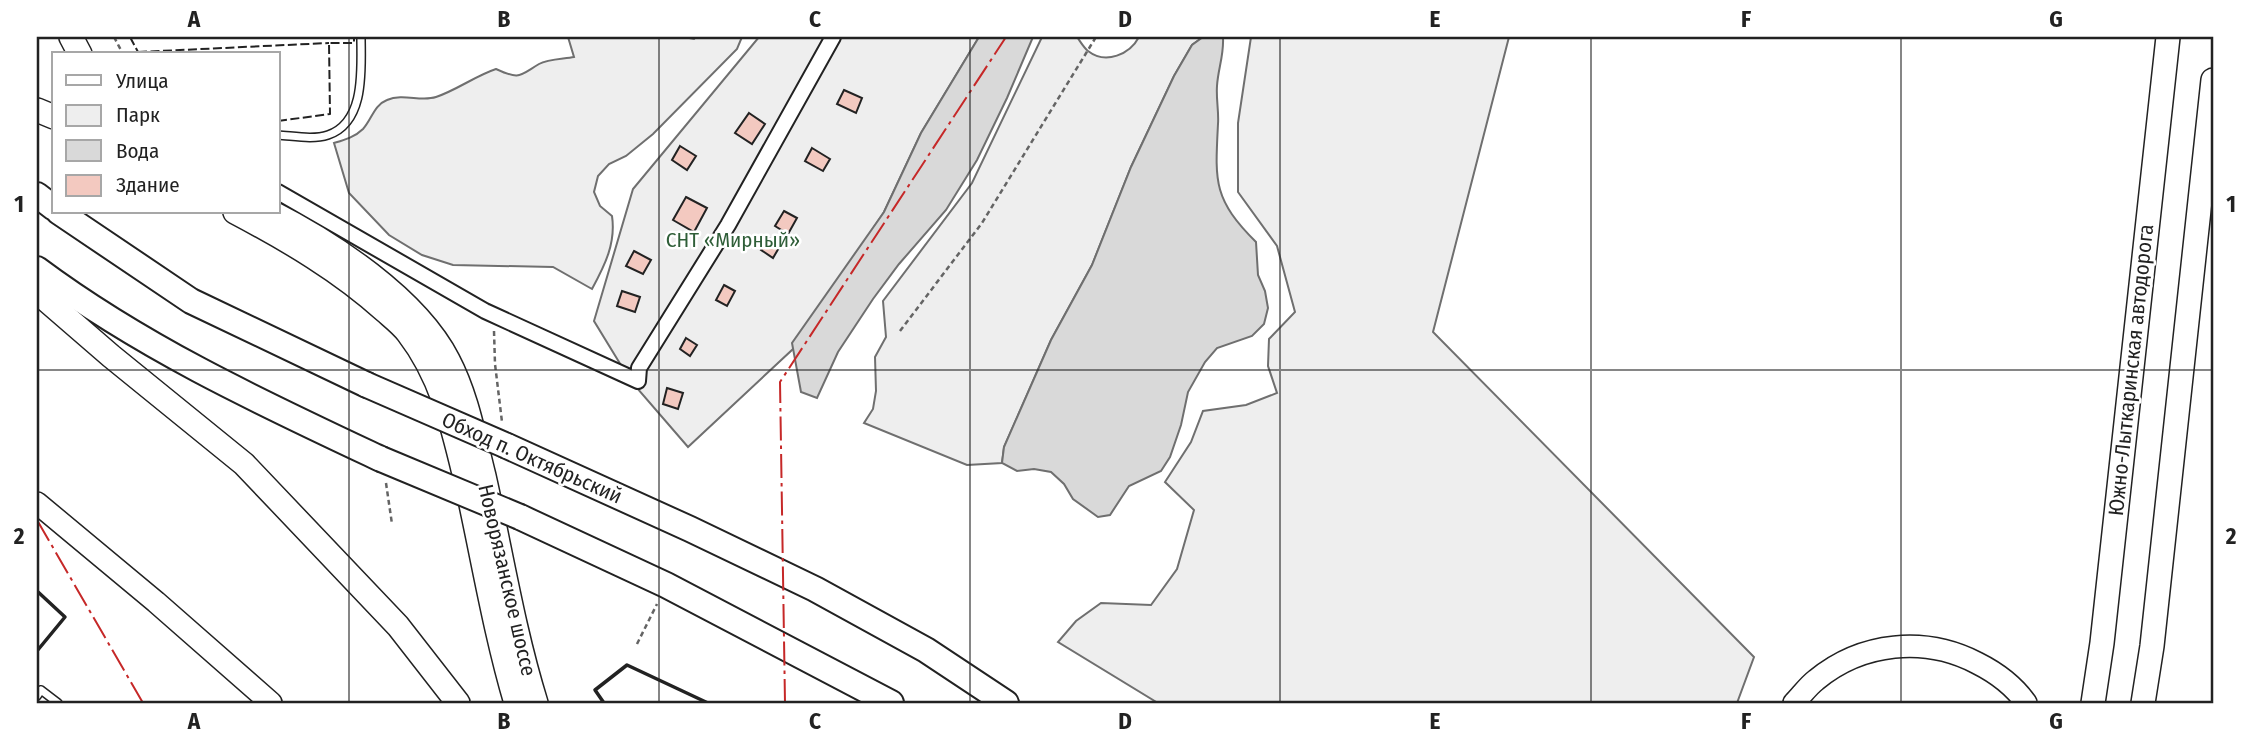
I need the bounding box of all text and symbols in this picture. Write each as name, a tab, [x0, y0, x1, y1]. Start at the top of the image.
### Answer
text: A	[187, 5, 201, 33]
text: B	[498, 5, 511, 33]
text: C	[809, 5, 821, 33]
text: D	[1118, 5, 1132, 33]
text: E	[1430, 5, 1441, 33]
text: F	[1741, 5, 1751, 33]
text: G	[2049, 5, 2063, 33]
legend	[52, 52, 280, 214]
text: Улица	[115, 68, 169, 94]
text: Парк	[116, 102, 160, 128]
text: Вода	[116, 138, 159, 164]
text: Здание	[116, 172, 180, 198]
text: 1	[14, 190, 24, 218]
text: 1	[2226, 190, 2236, 218]
street label: Южно-Лыткаринская автодорога	[2103, 223, 2159, 517]
park label: СНТ «Мирный»	[666, 227, 800, 253]
street label: Обход п. Октябрьский	[438, 407, 626, 509]
street label: Новорязанское шоссе	[472, 482, 542, 678]
text: 2	[13, 522, 25, 550]
text: 2	[2225, 522, 2237, 550]
text: A	[187, 707, 201, 735]
text: B	[498, 707, 511, 735]
text: C	[809, 707, 821, 735]
text: D	[1118, 707, 1132, 735]
text: E	[1430, 707, 1441, 735]
text: F	[1741, 707, 1751, 735]
text: G	[2049, 707, 2063, 735]

